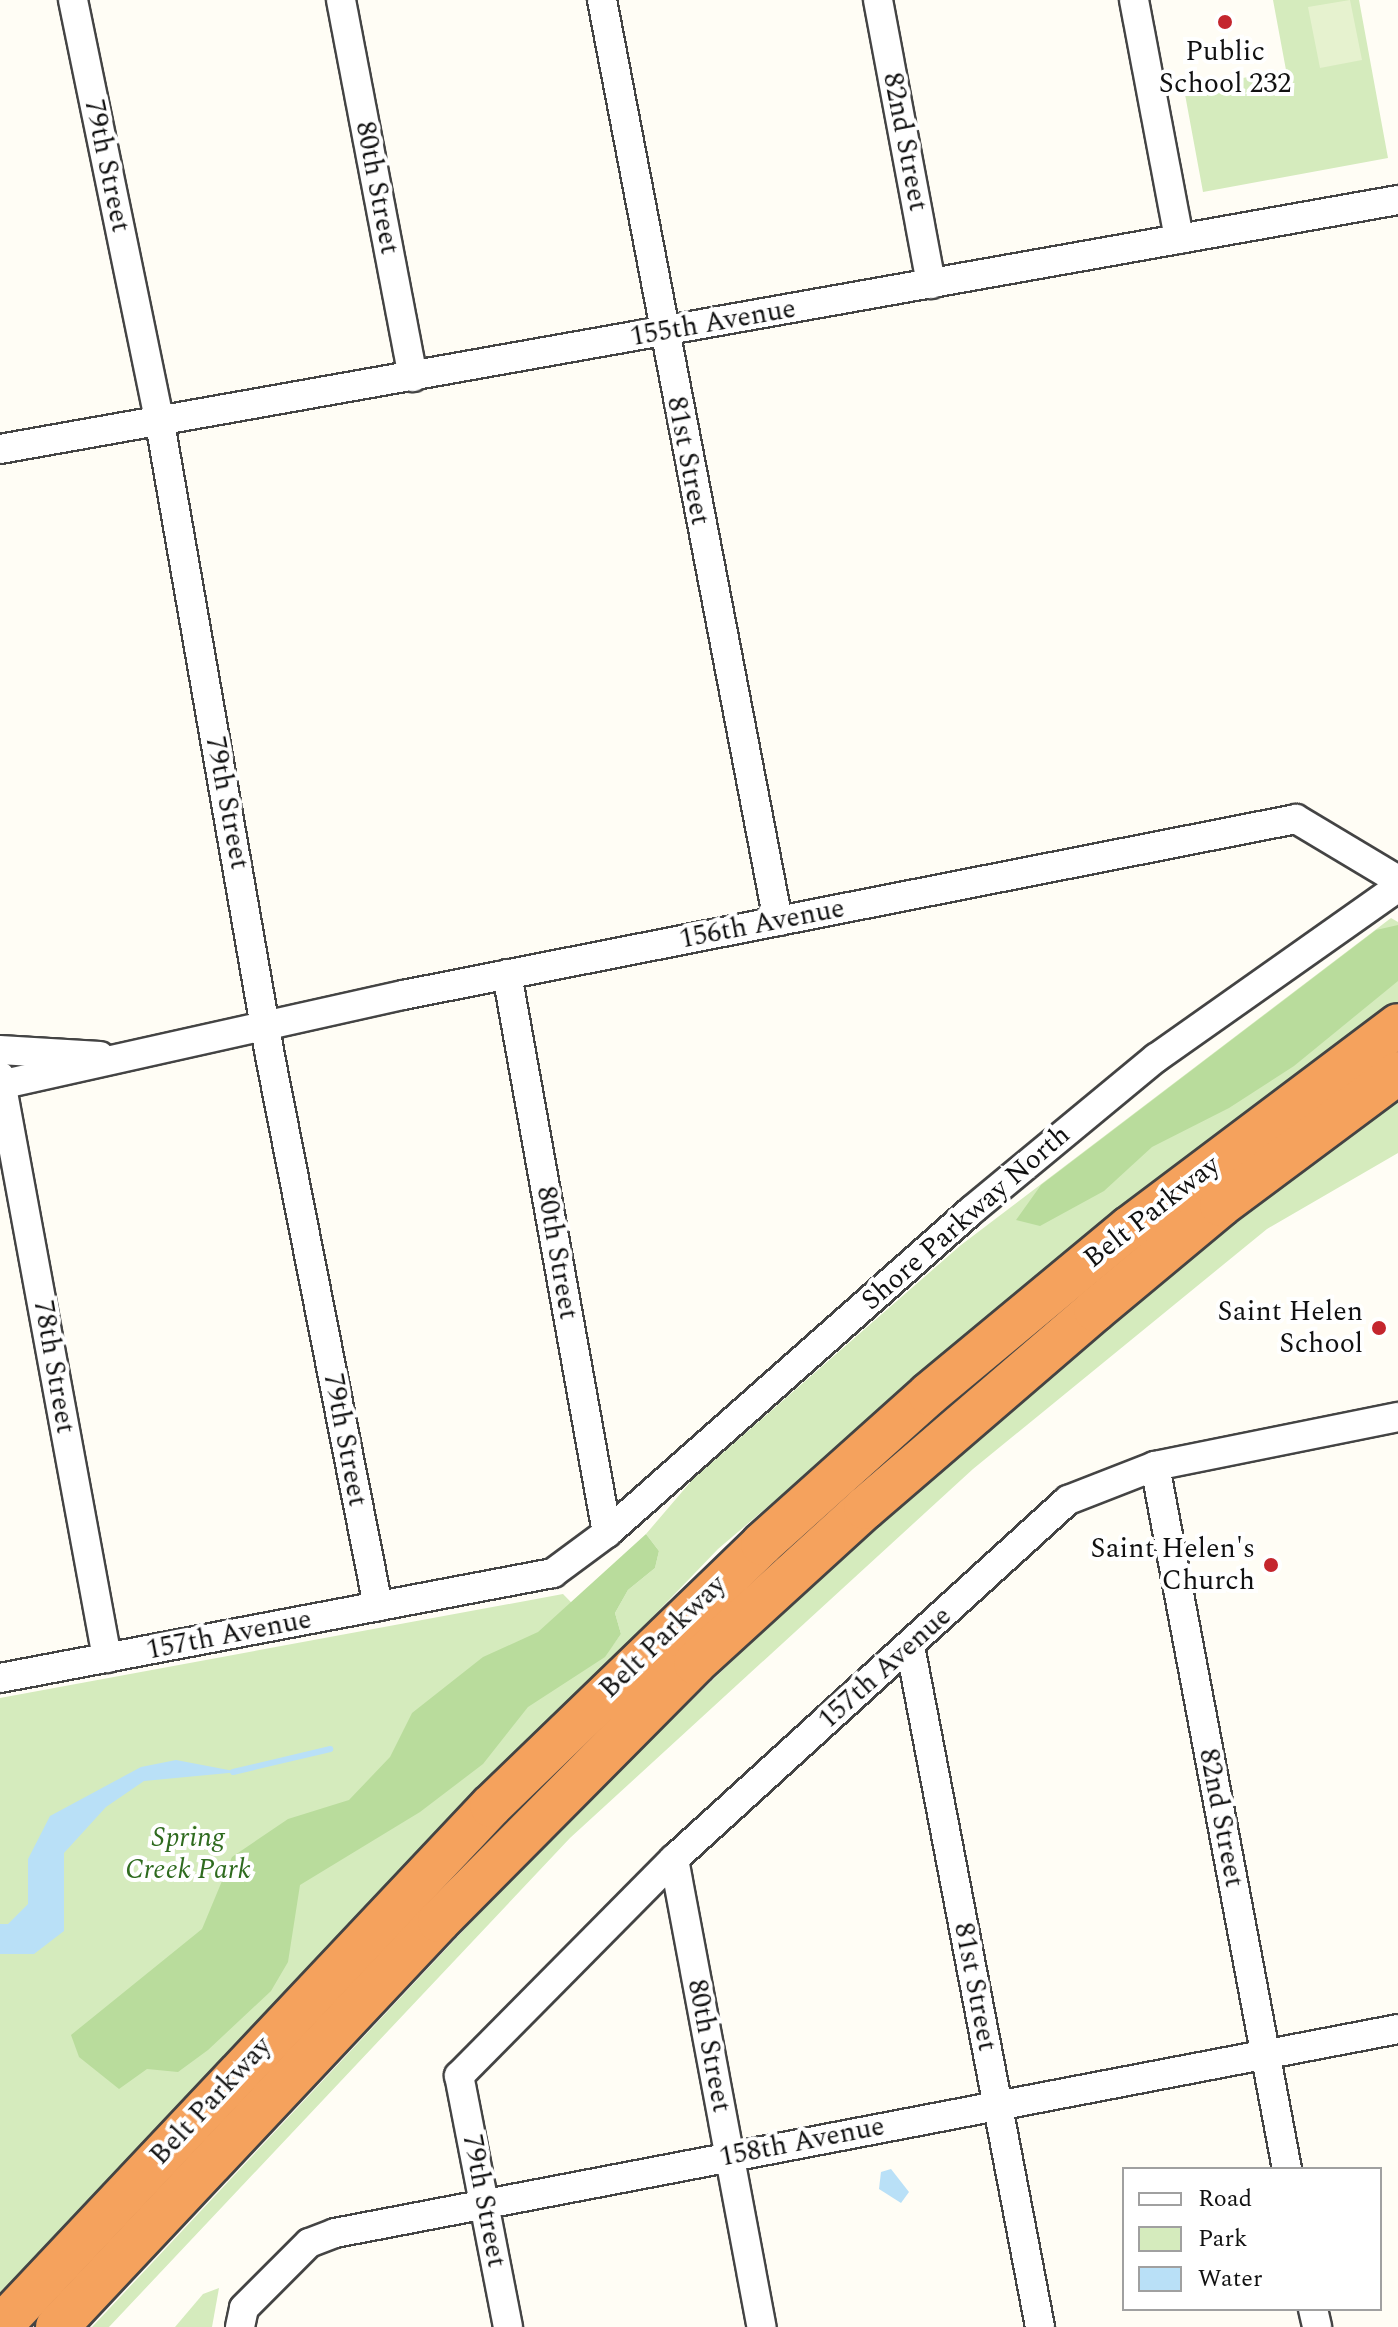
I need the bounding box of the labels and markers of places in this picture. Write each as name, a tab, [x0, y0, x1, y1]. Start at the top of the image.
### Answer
marker: Public School 232	[1216, 13, 1234, 31]
place label: Public School 232	[1159, 35, 1291, 101]
place label: Saint Helen School	[1218, 1295, 1363, 1361]
marker: Saint Helen School	[1370, 1319, 1388, 1337]
place label: Saint Helen's Church	[1091, 1532, 1255, 1598]
marker: Saint Helen's Church	[1262, 1556, 1280, 1574]

